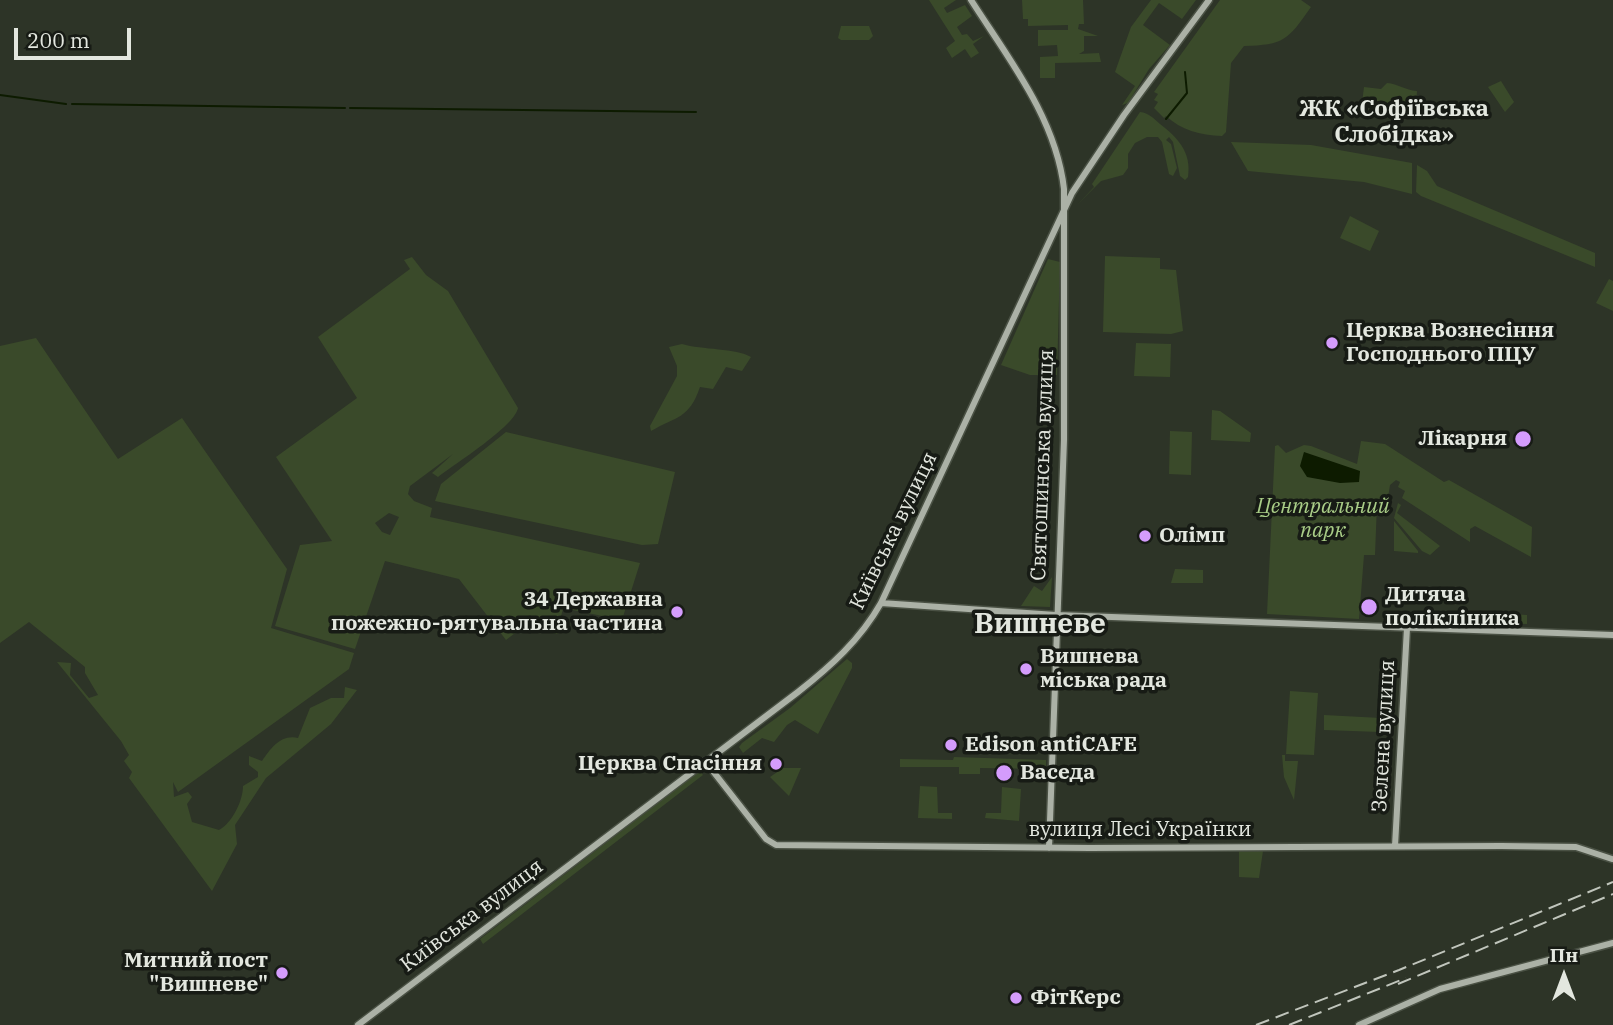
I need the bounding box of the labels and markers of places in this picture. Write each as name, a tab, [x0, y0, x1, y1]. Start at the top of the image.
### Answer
place label: Церква Вознесіння Господнього ПЦУ	[1346, 318, 1554, 368]
marker: Церква Вознесіння Господнього ПЦУ	[1324, 335, 1340, 351]
place label: Лікарня	[1419, 426, 1507, 452]
marker: Лікарня	[1513, 429, 1533, 449]
place label: Олімп	[1159, 523, 1225, 549]
marker: Олімп	[1137, 528, 1153, 544]
place label: Дитяча полікліника	[1385, 582, 1520, 632]
place label: 34 Державна пожежно-рятувальна частина	[331, 587, 663, 637]
marker: Дитяча полікліника	[1359, 597, 1379, 617]
marker: 34 Державна пожежно-рятувальна частина	[669, 604, 685, 620]
place label: Вишнева міська рада	[1040, 644, 1167, 694]
marker: Вишнева міська рада	[1018, 661, 1034, 677]
place label: Edison antiCAFE	[965, 732, 1137, 758]
marker: Edison antiCAFE	[943, 737, 959, 753]
place label: Церква Спасіння	[578, 751, 762, 777]
marker: Церква Спасіння	[768, 756, 784, 772]
place label: Васеда	[1020, 760, 1095, 786]
marker: Васеда	[994, 763, 1014, 783]
place label: Митний пост "Вишневе"	[124, 948, 268, 998]
marker: Митний пост "Вишневе"	[274, 965, 290, 981]
place label: ФітКерс	[1030, 985, 1121, 1011]
marker: ФітКерс	[1008, 990, 1024, 1006]

